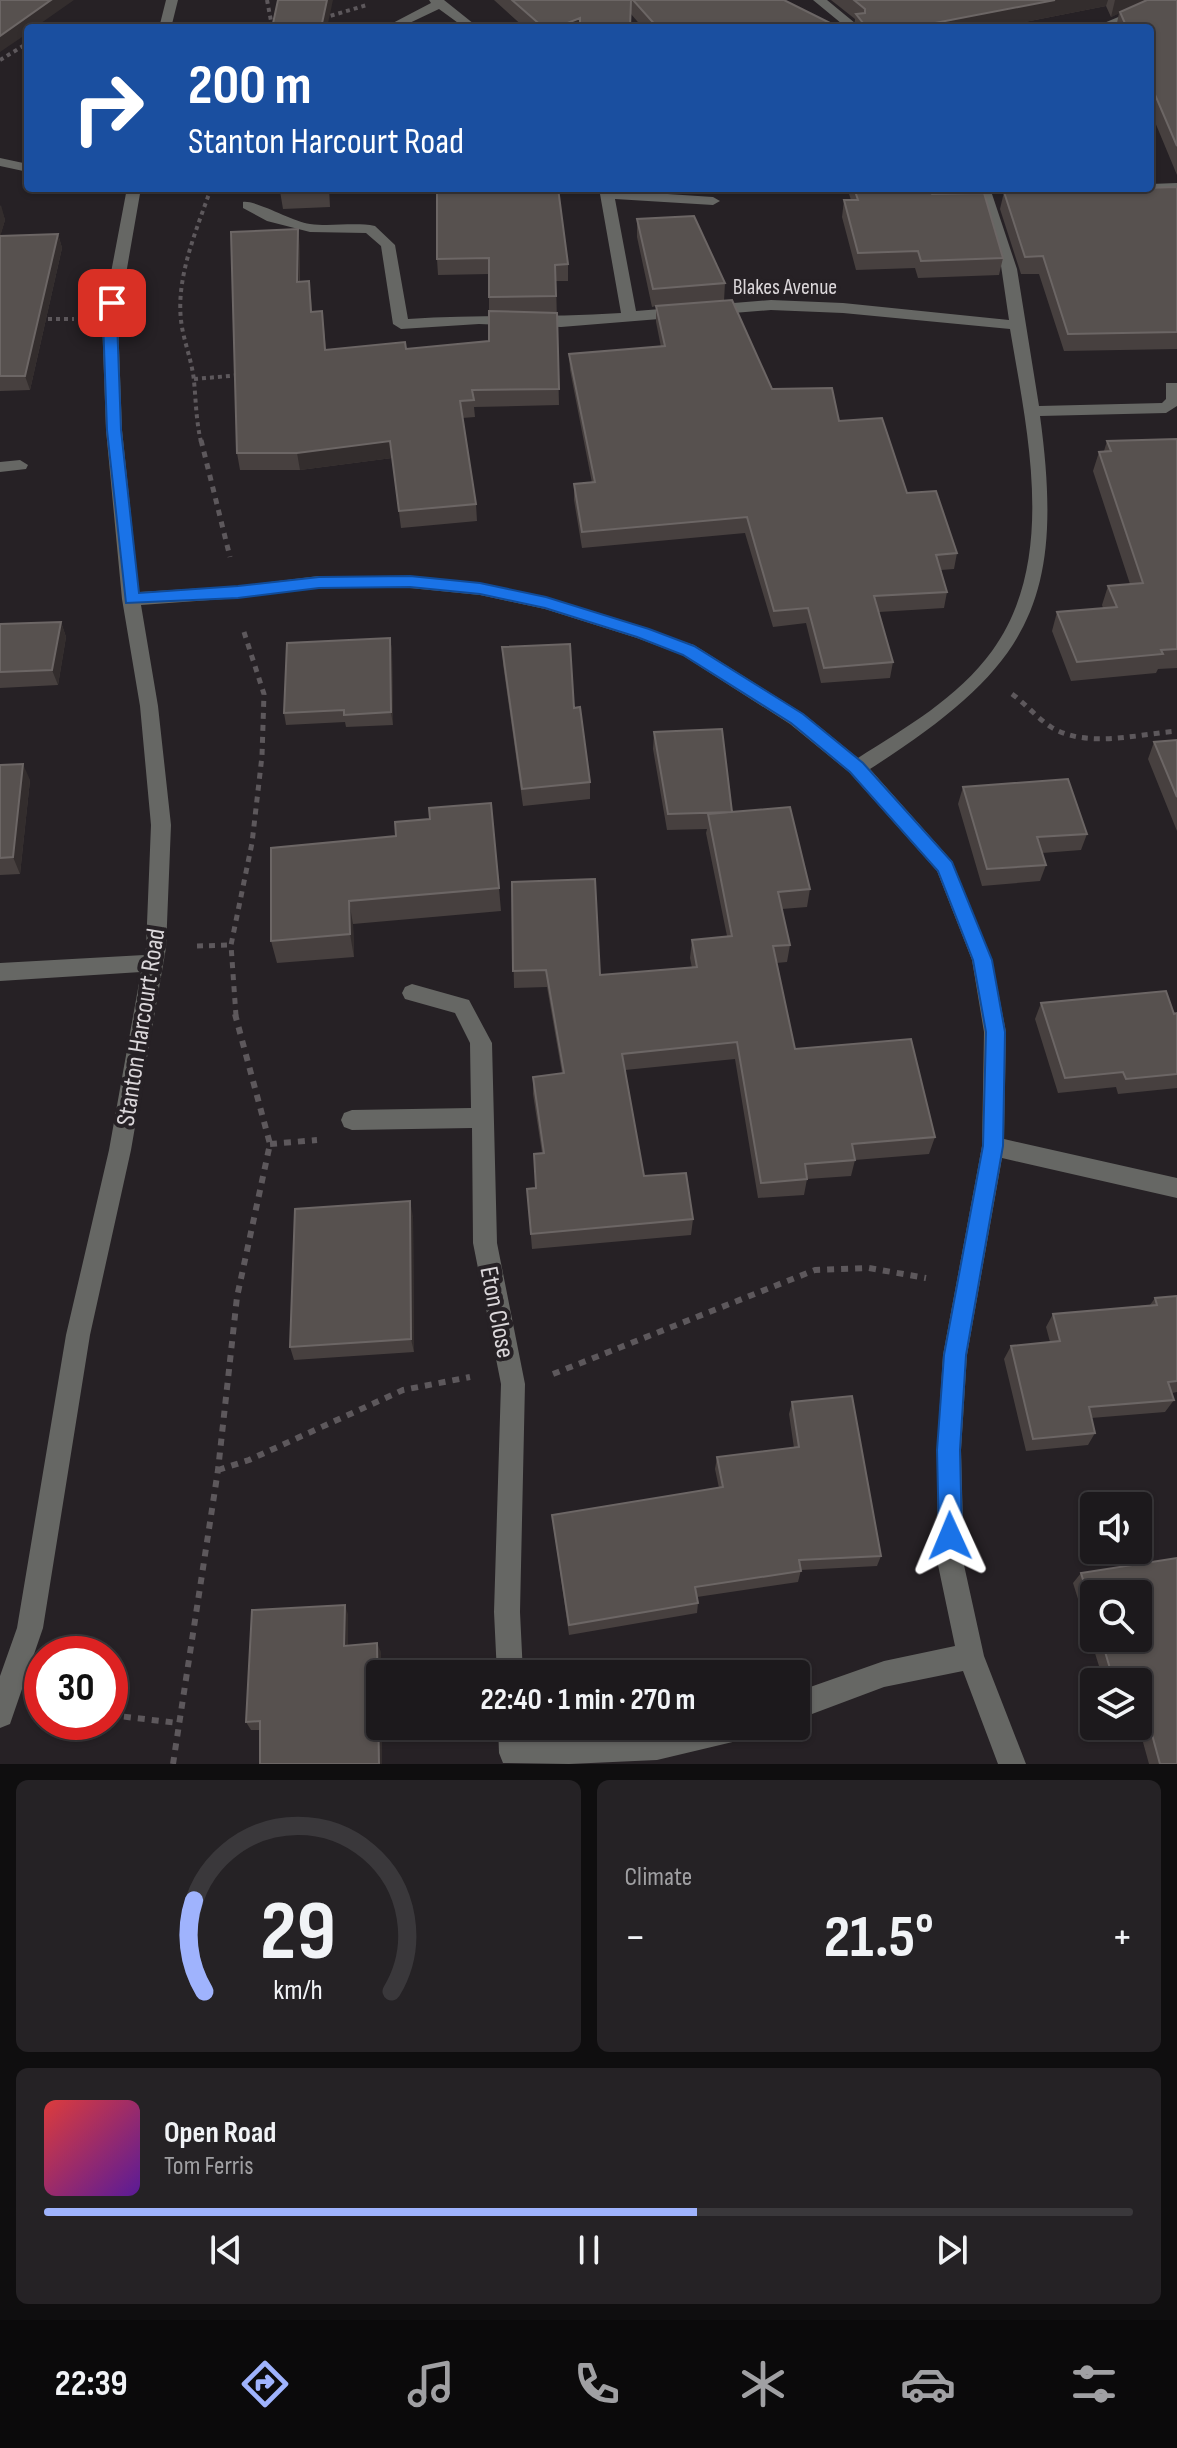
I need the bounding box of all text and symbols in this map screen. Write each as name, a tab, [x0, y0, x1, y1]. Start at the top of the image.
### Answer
text: 200 m	[188, 53, 312, 120]
icon: right	[56, 56, 160, 160]
text: Stanton Harcourt Road	[188, 121, 464, 164]
pin	[78, 269, 146, 337]
street label: Blakes Avenue	[733, 274, 837, 301]
icon: arrive	[90, 281, 134, 325]
street label: Stanton Harcourt Road	[111, 926, 172, 1128]
street label: Eton Close	[472, 1264, 521, 1361]
map controls	[1080, 1492, 1152, 1740]
button: sound	[1080, 1492, 1152, 1564]
position arrow	[908, 1494, 992, 1578]
button: search	[1080, 1580, 1152, 1652]
speed limit sign: 30	[24, 1636, 128, 1740]
button: layers	[1080, 1668, 1152, 1740]
text: 22:40 · 1 min · 270 m	[480, 1682, 696, 1718]
text: Climate	[625, 1862, 692, 1893]
text: 29	[260, 1883, 336, 1983]
text: 21.5°	[824, 1902, 934, 1974]
text: −	[625, 1911, 646, 1964]
text: +	[1111, 1911, 1133, 1964]
text: km/h	[274, 1973, 323, 2008]
text: Open Road	[164, 2115, 276, 2151]
text: Tom Ferris	[164, 2151, 254, 2182]
icon: previous	[204, 2228, 248, 2272]
icon: pause	[567, 2228, 611, 2272]
icon: next	[930, 2228, 974, 2272]
icon: directions	[237, 2356, 293, 2412]
icon: music	[403, 2356, 459, 2412]
icon: phone	[569, 2356, 625, 2412]
icon: climate	[735, 2356, 791, 2412]
icon: car	[900, 2356, 956, 2412]
icon: filters	[1066, 2356, 1122, 2412]
text: 22:39	[55, 2363, 128, 2406]

